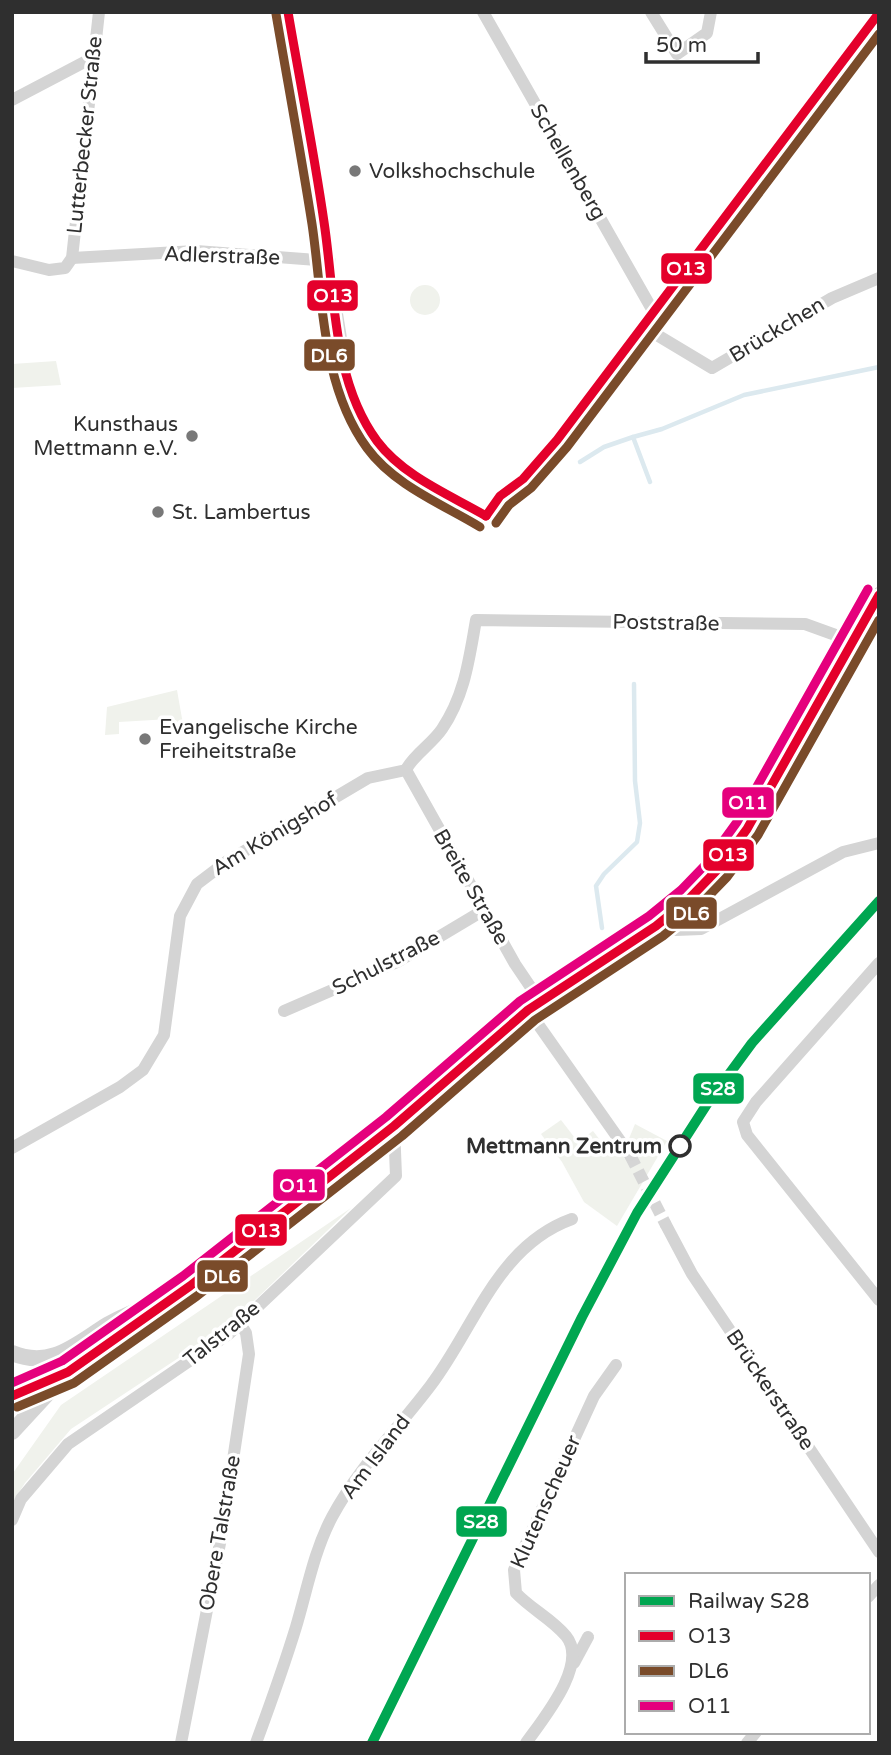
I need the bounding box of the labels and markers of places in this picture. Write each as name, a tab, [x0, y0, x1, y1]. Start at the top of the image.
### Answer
place label: Volkshochschule	[369, 159, 535, 184]
marker: Volkshochschule	[347, 163, 363, 179]
place label: Kunsthaus Mettmann e.V.	[33, 412, 178, 461]
marker: Kunsthaus Mettmann e.V.	[184, 428, 200, 444]
place label: St. Lambertus	[172, 500, 311, 525]
marker: St. Lambertus	[150, 504, 166, 520]
place label: Evangelische Kirche Freiheitstraße	[159, 715, 358, 764]
marker: Evangelische Kirche Freiheitstraße	[137, 731, 153, 747]
place label: Mettmann Zentrum	[466, 1134, 662, 1159]
marker: Mettmann Zentrum	[669, 1135, 691, 1157]

